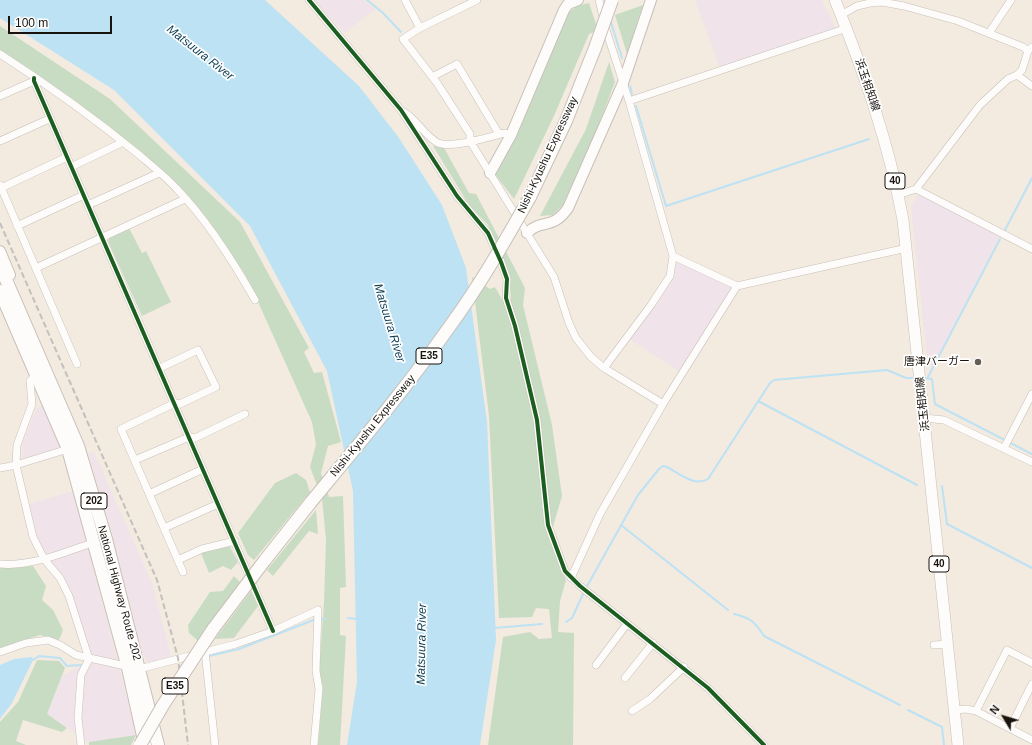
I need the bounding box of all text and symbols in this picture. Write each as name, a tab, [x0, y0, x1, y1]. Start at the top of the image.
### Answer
scale bar	[10, 8, 114, 34]
text: 100 m	[15, 16, 48, 30]
water label: Matsuura River	[164, 22, 236, 84]
street label: 浜玉相知線	[852, 57, 882, 113]
street label: Nishi-Kyushu Expressway	[515, 95, 581, 215]
road number: 40	[885, 173, 905, 189]
water label: Matsuura River	[370, 282, 408, 364]
road number: E35	[416, 348, 442, 364]
place label: 唐津バーガー	[904, 355, 970, 369]
marker: 唐津バーガー	[973, 357, 983, 367]
street label: Nishi-Kyushu Expressway	[328, 372, 418, 480]
street label: 浜玉相知線	[914, 376, 932, 432]
road number: 202	[81, 493, 107, 509]
street label: National Highway Route 202	[95, 524, 143, 662]
road number: 40	[929, 556, 949, 572]
water label: Matsuura River	[414, 603, 430, 685]
road number: E35	[162, 678, 188, 694]
north arrow	[984, 697, 1024, 737]
text: N	[987, 703, 1002, 716]

